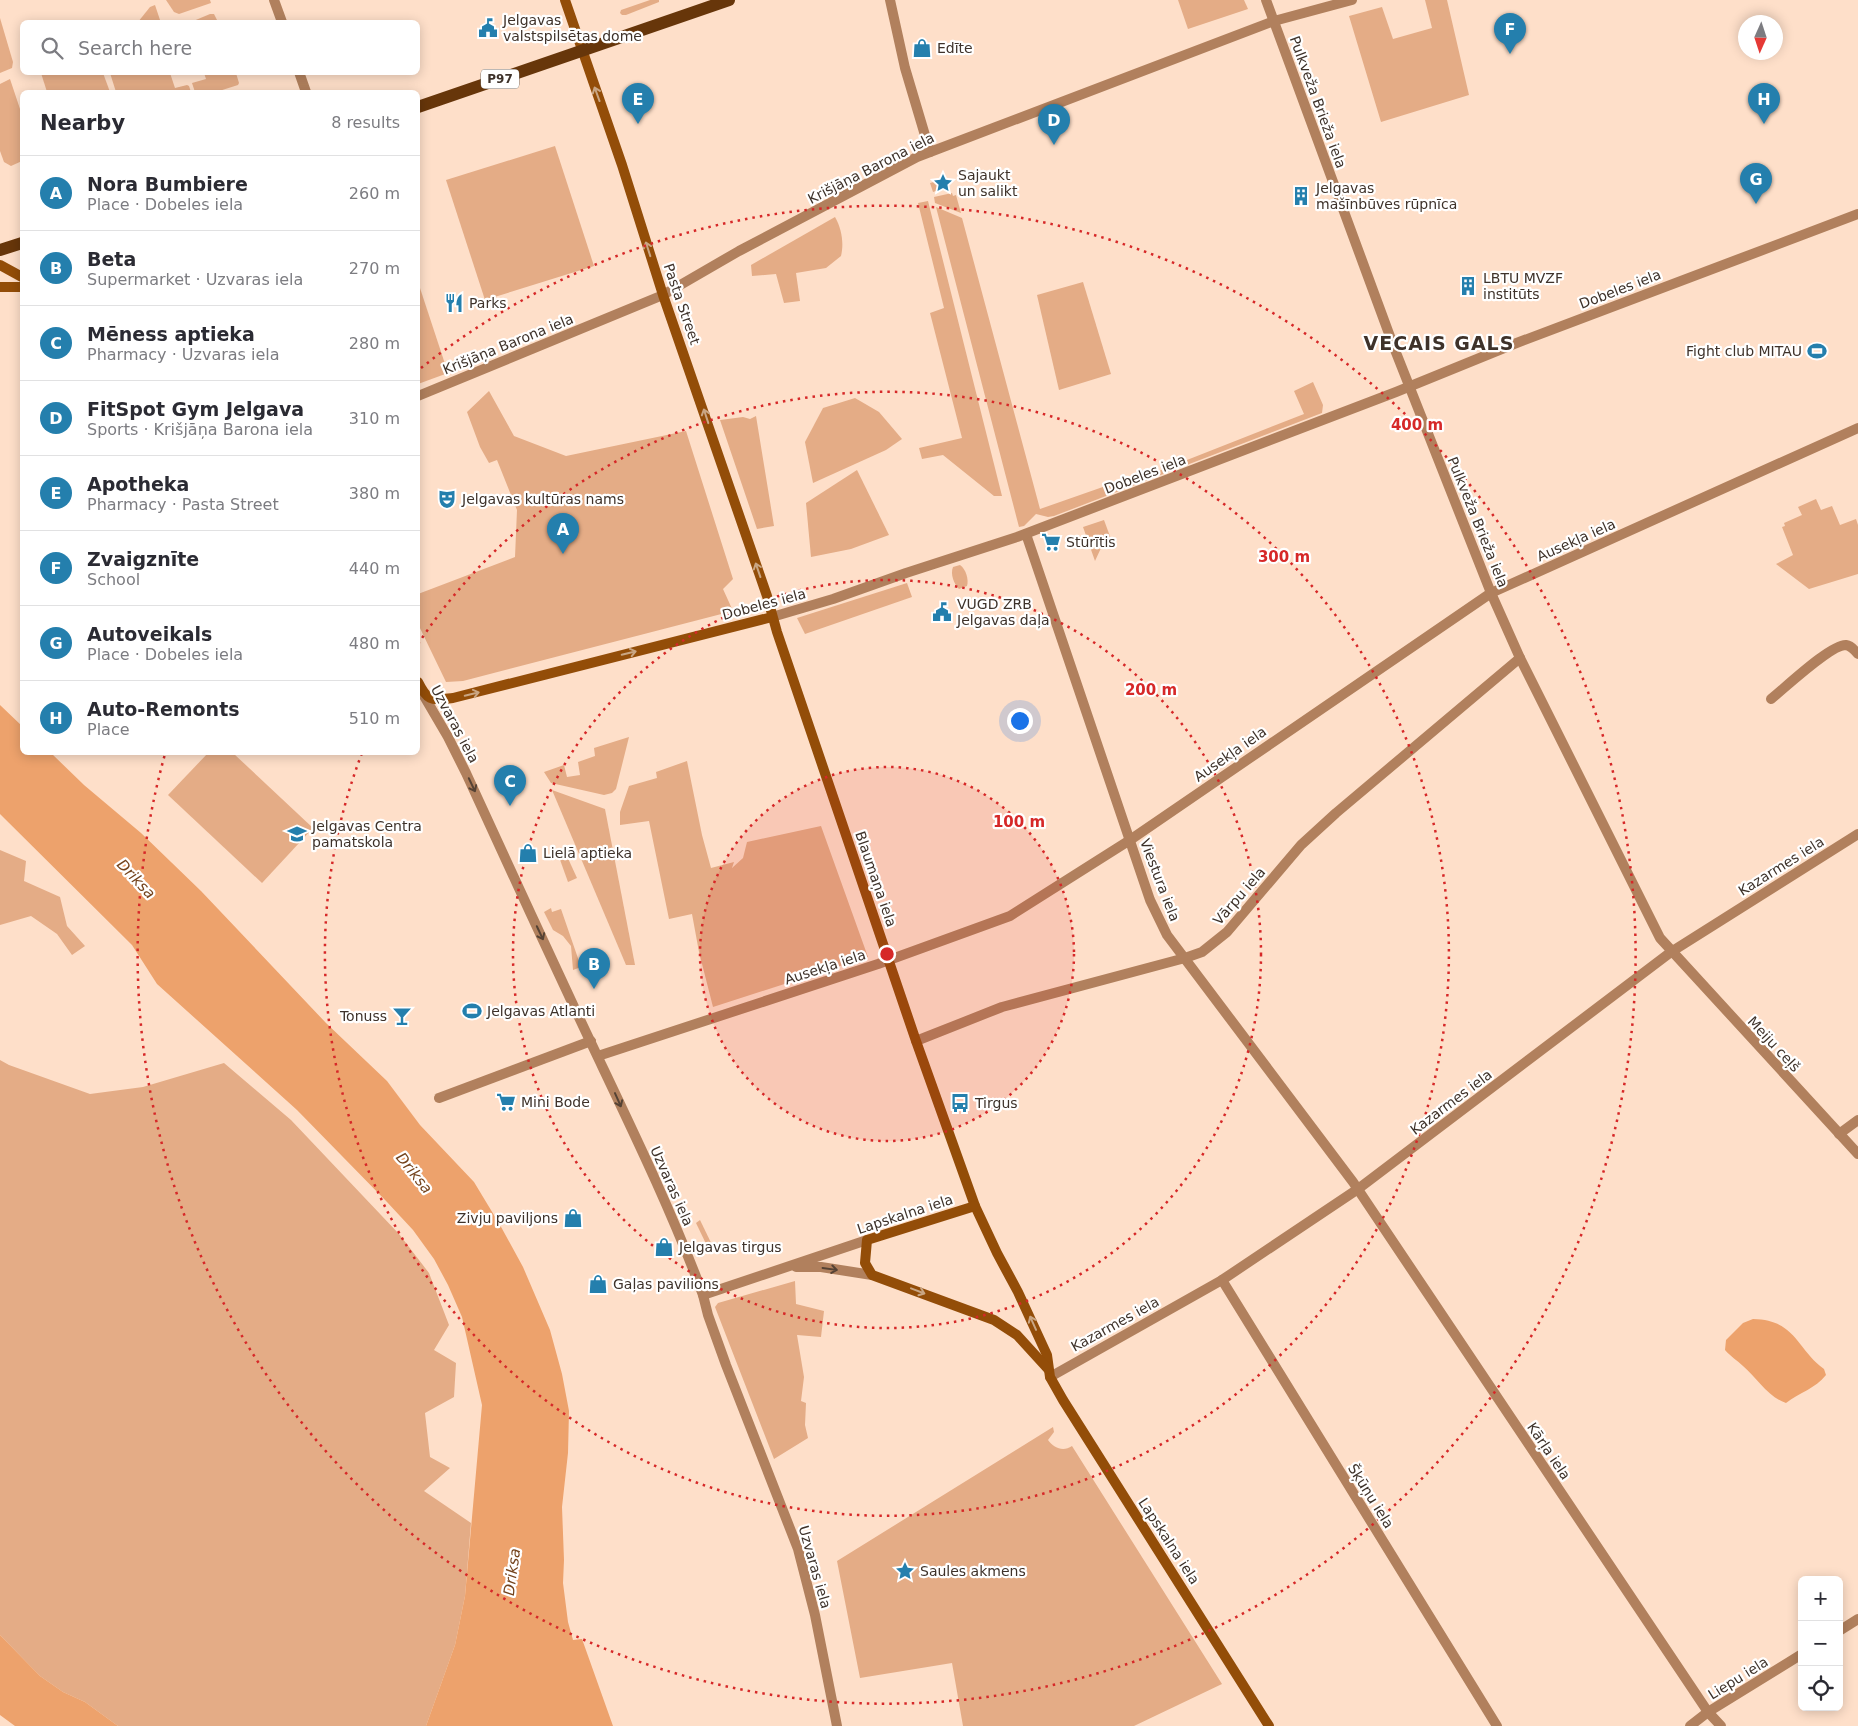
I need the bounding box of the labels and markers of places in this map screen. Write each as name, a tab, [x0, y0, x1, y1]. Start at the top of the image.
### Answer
place label: Jelgavas valstspilsētas dome	[502, 12, 642, 44]
pin: F	[1494, 13, 1526, 54]
public building icon: Jelgavas valstspilsētas dome	[477, 17, 499, 39]
shop icon: Edīte	[911, 37, 933, 59]
place label: Edīte	[937, 40, 973, 56]
pin: E	[622, 83, 654, 124]
pin: H	[1748, 83, 1780, 124]
pin: D	[1038, 104, 1070, 145]
pin: G	[1740, 163, 1772, 204]
place label: Sajaukt un salikt	[958, 167, 1018, 199]
place icon: Sajaukt un salikt	[932, 172, 954, 194]
place label: Jelgavas mašīnbūves rūpnīca	[1315, 180, 1457, 212]
building icon: Jelgavas mašīnbūves rūpnīca	[1290, 185, 1312, 207]
place label: LBTU MVZF institūts	[1483, 270, 1563, 302]
building icon: LBTU MVZF institūts	[1457, 275, 1479, 297]
restaurant icon: Parks	[443, 292, 465, 314]
place label: Parks	[469, 295, 507, 311]
sports icon: Fight club MITAU	[1806, 340, 1828, 362]
place label: Fight club MITAU	[1686, 343, 1802, 359]
theatre icon: Jelgavas kultūras nams	[436, 488, 458, 510]
place label: Jelgavas kultūras nams	[461, 491, 624, 507]
pin: A	[547, 513, 579, 554]
supermarket icon: Stūrītis	[1040, 531, 1062, 553]
place label: Stūrītis	[1066, 534, 1116, 550]
place label: VUGD ZRB Jelgavas daļa	[956, 596, 1050, 629]
public building icon: VUGD ZRB Jelgavas daļa	[931, 601, 953, 623]
pin: C	[494, 765, 526, 806]
place label: Jelgavas Centra pamatskola	[311, 818, 422, 850]
school or university icon: Jelgavas Centra pamatskola	[286, 823, 308, 845]
shop icon: Lielā aptieka	[517, 842, 539, 864]
place label: Lielā aptieka	[543, 845, 632, 861]
centre of rings	[878, 945, 896, 963]
pin: B	[578, 948, 610, 989]
sports icon: Jelgavas Atlanti	[461, 1000, 483, 1022]
place label: Jelgavas Atlanti	[486, 1003, 595, 1019]
bar icon: Tonuss	[391, 1005, 413, 1027]
place label: Tonuss	[339, 1008, 387, 1024]
supermarket icon: Mini Bode	[495, 1091, 517, 1113]
bus stop icon: Tirgus	[949, 1092, 971, 1114]
place label: Mini Bode	[521, 1094, 590, 1110]
place label: Tirgus	[974, 1095, 1018, 1111]
shop icon: Zivju paviljons	[562, 1207, 584, 1229]
place label: Zivju paviljons	[457, 1210, 558, 1226]
shop icon: Jelgavas tirgus	[653, 1236, 675, 1258]
place label: Jelgavas tirgus	[678, 1239, 782, 1255]
shop icon: Gaļas pavilions	[587, 1273, 609, 1295]
place label: Gaļas pavilions	[613, 1276, 719, 1293]
place icon: Saules akmens	[894, 1560, 916, 1582]
place label: Saules akmens	[920, 1563, 1026, 1579]

